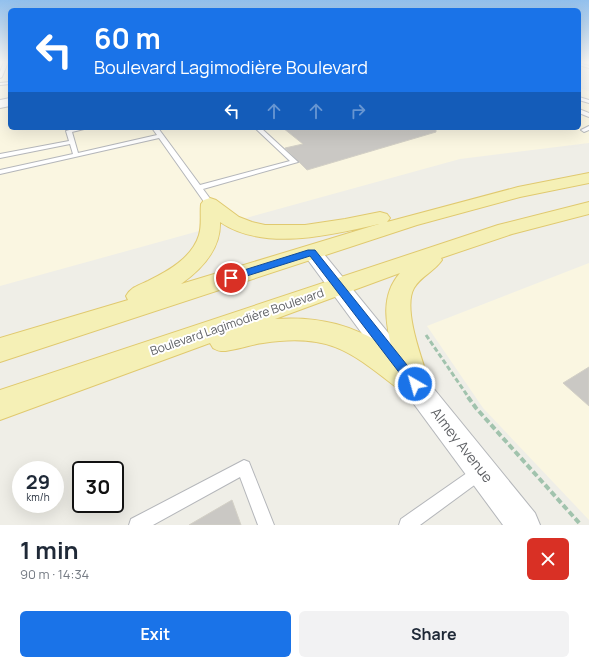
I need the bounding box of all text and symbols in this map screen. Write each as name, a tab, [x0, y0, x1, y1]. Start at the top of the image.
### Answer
text: 60 m	[94, 19, 161, 57]
icon: left	[28, 24, 80, 76]
text: Boulevard Lagimodière Boulevard	[94, 55, 368, 79]
icon: left	[221, 100, 243, 122]
icon: ahead	[263, 100, 285, 122]
icon: ahead	[305, 100, 327, 122]
icon: right	[347, 100, 369, 122]
pin	[214, 261, 248, 295]
icon: arrive	[220, 267, 242, 289]
street label: Boulevard Lagimodière Boulevard	[148, 284, 326, 359]
position arrow	[394, 363, 436, 405]
street label: Almey Avenue	[427, 403, 498, 486]
speed limit sign: 30	[72, 461, 124, 513]
text: 29	[26, 468, 50, 495]
text: km/h	[26, 490, 50, 504]
text: 1 min	[20, 533, 79, 566]
button: close	[527, 538, 569, 580]
text: 90 m · 14:34	[20, 565, 89, 583]
button: Exit	[20, 611, 291, 657]
button: Share	[299, 611, 569, 657]

